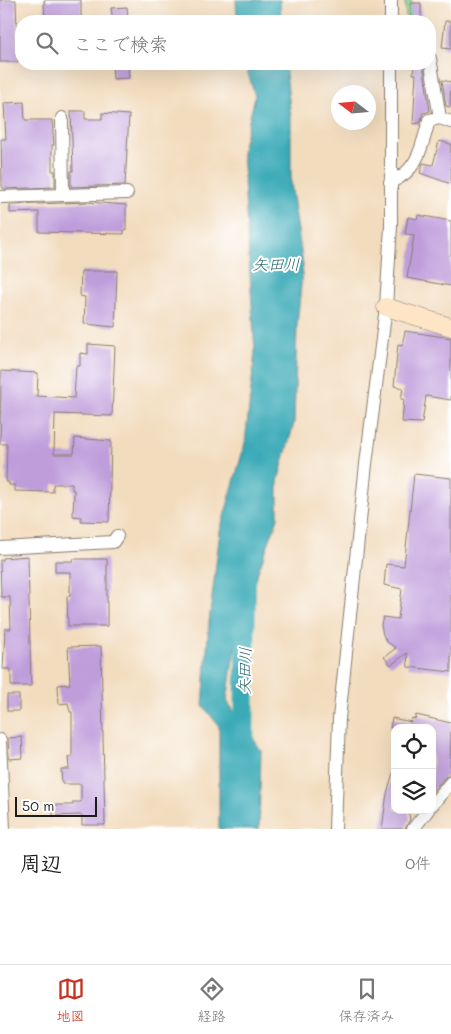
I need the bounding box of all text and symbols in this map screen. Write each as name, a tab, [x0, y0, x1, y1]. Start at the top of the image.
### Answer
search box	[15, 15, 436, 70]
icon: search	[33, 29, 61, 57]
text: ここで検索	[73, 31, 168, 56]
north arrow	[331, 85, 376, 130]
water label: 矢田川	[252, 253, 300, 274]
water label: 矢田川	[233, 647, 255, 695]
map controls	[391, 724, 436, 814]
button: locate	[391, 724, 436, 769]
button: layers	[391, 769, 436, 814]
scale bar	[15, 794, 98, 817]
text: 50 m	[22, 796, 54, 815]
text: 周辺	[20, 849, 62, 876]
text: 0件	[405, 852, 431, 873]
tab: 地図	[57, 975, 85, 1025]
tab: 経路	[198, 975, 226, 1025]
tab: 保存済み	[339, 975, 395, 1025]

